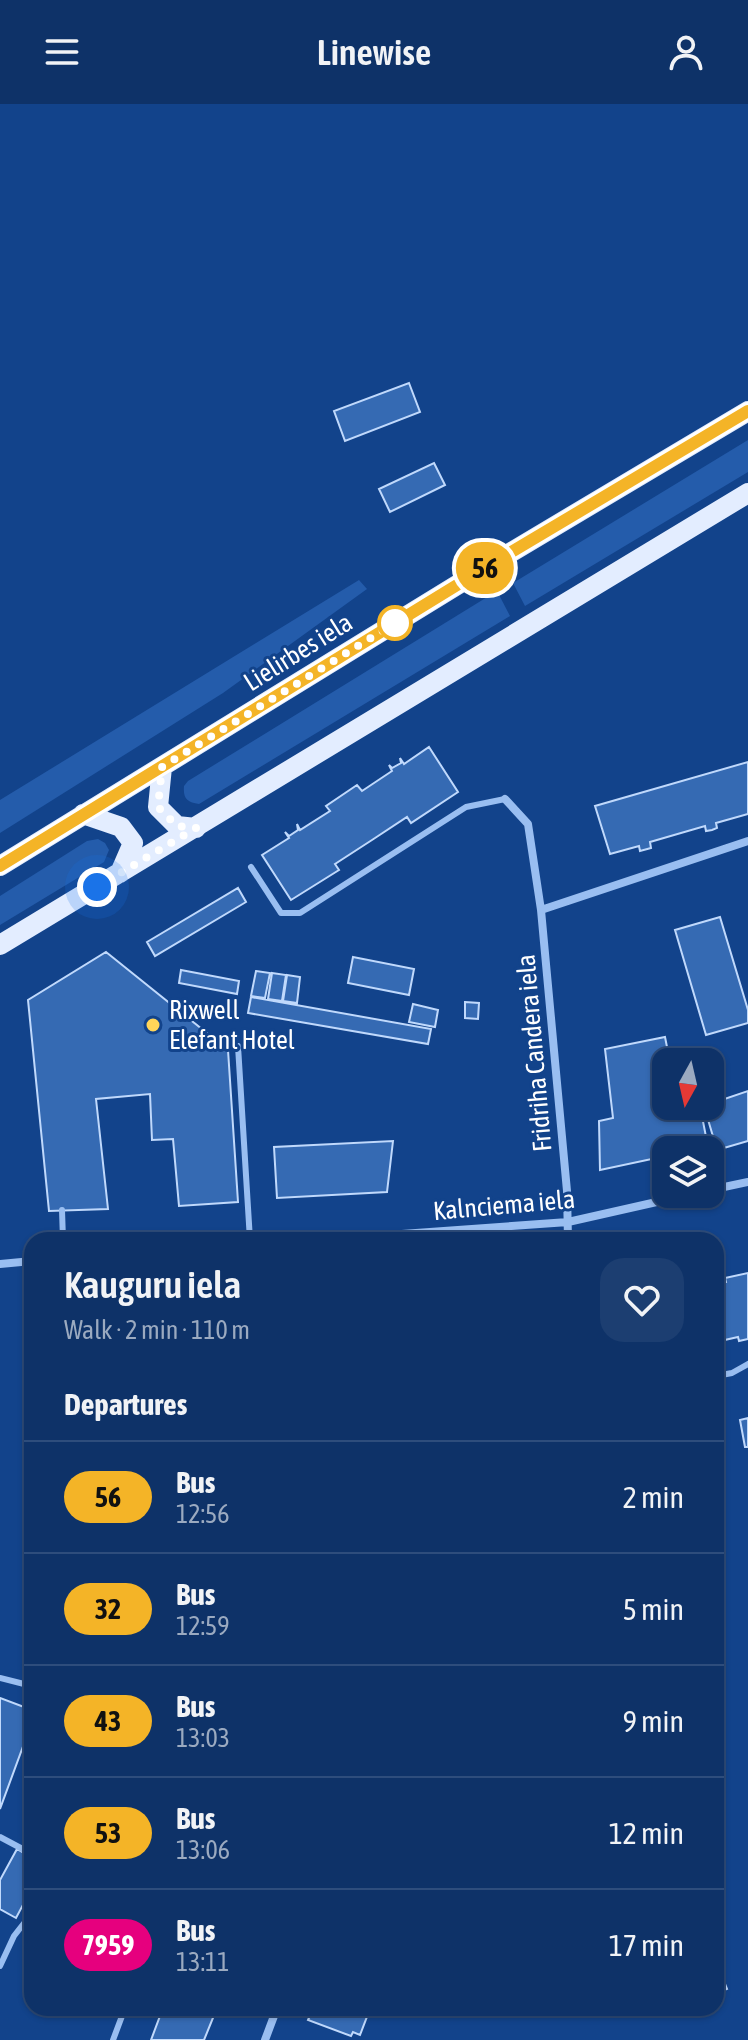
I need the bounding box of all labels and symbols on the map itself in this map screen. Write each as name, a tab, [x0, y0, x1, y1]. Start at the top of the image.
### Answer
line badge: 56	[449, 542, 521, 594]
unlabelled marker	[378, 606, 412, 640]
street label: Lielirbes iela	[238, 607, 358, 697]
your location	[77, 867, 117, 907]
street label: Fridriha Candera iela	[510, 953, 558, 1153]
place label: Rixwell Elefant Hotel	[169, 995, 295, 1055]
marker: Rixwell Elefant Hotel	[144, 1016, 162, 1034]
north arrow	[652, 1048, 724, 1120]
street label: Kalnciema iela	[432, 1184, 576, 1226]

